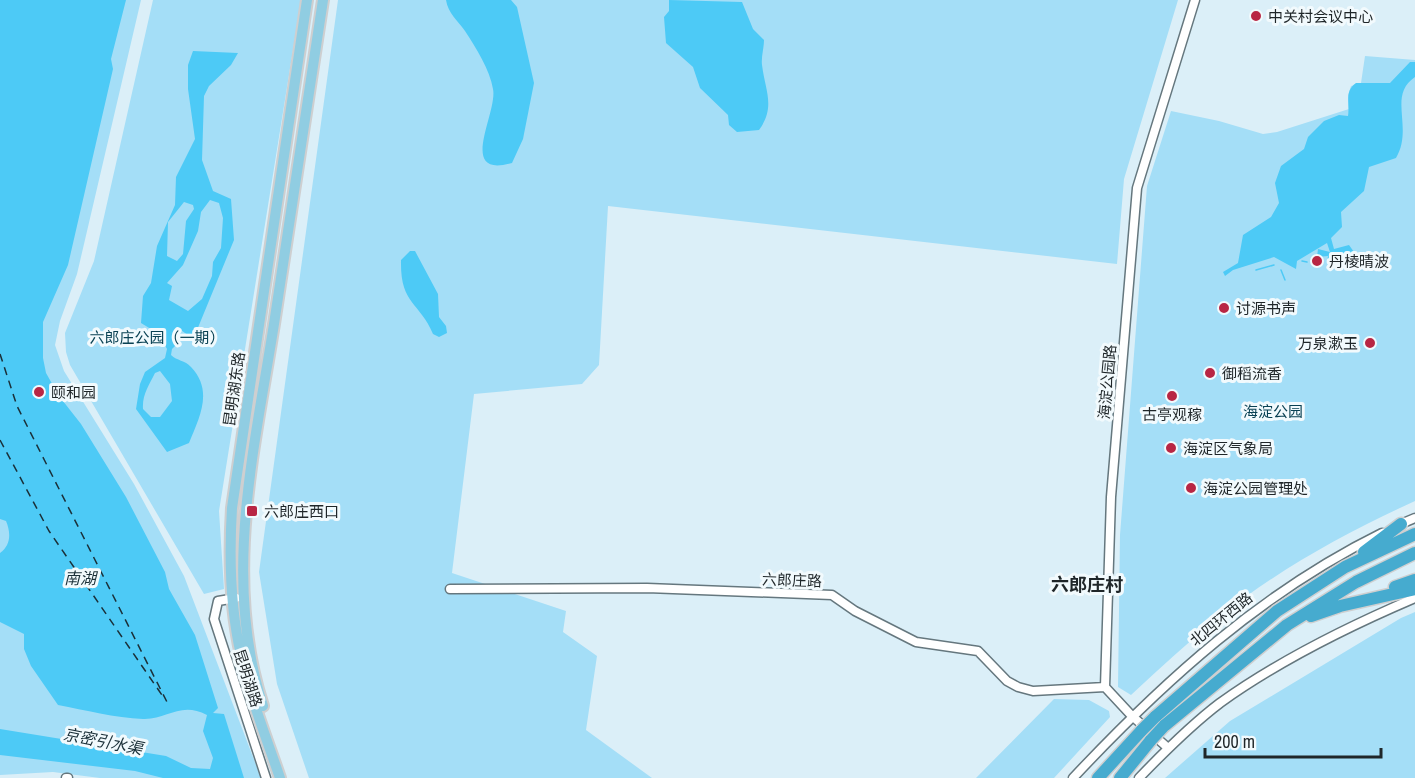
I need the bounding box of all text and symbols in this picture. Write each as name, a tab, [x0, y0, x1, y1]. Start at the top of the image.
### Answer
place label: 中关村会议中心	[1268, 6, 1373, 27]
marker: 中关村会议中心	[1249, 9, 1263, 23]
place label: 丹棱晴波	[1329, 251, 1389, 272]
marker: 丹棱晴波	[1310, 254, 1324, 268]
place label: 讨源书声	[1236, 298, 1296, 319]
marker: 讨源书声	[1217, 301, 1231, 315]
park label: 六郎庄公园（一期）	[89, 327, 225, 348]
place label: 万泉漱玉	[1298, 333, 1358, 354]
marker: 万泉漱玉	[1363, 336, 1377, 350]
street label: 海淀公园路	[1093, 344, 1121, 420]
street label: 昆明湖东路	[218, 350, 250, 428]
place label: 御稻流香	[1222, 363, 1282, 384]
marker: 御稻流香	[1203, 366, 1217, 380]
place label: 颐和园	[51, 382, 96, 403]
marker: 颐和园	[32, 385, 46, 399]
marker: 古亭观稼	[1165, 389, 1179, 403]
park label: 海淀公园	[1243, 401, 1303, 422]
place label: 古亭观稼	[1142, 404, 1202, 425]
place label: 海淀区气象局	[1183, 438, 1273, 459]
marker: 海淀区气象局	[1164, 441, 1178, 455]
place label: 海淀公园管理处	[1203, 478, 1308, 499]
marker: 海淀公园管理处	[1184, 481, 1198, 495]
place label: 六郎庄西口	[264, 501, 339, 522]
marker: 六郎庄西口	[245, 504, 259, 518]
water label: 南湖	[64, 567, 99, 589]
street label: 六郎庄路	[762, 568, 822, 592]
district label: 六郎庄村	[1051, 572, 1123, 597]
street label: 北四环西路	[1185, 587, 1257, 651]
street label: 昆明湖路	[229, 646, 267, 710]
scale bar	[1205, 721, 1380, 759]
water label: 京密引水渠	[62, 723, 146, 760]
text: 200 m	[1214, 729, 1255, 754]

